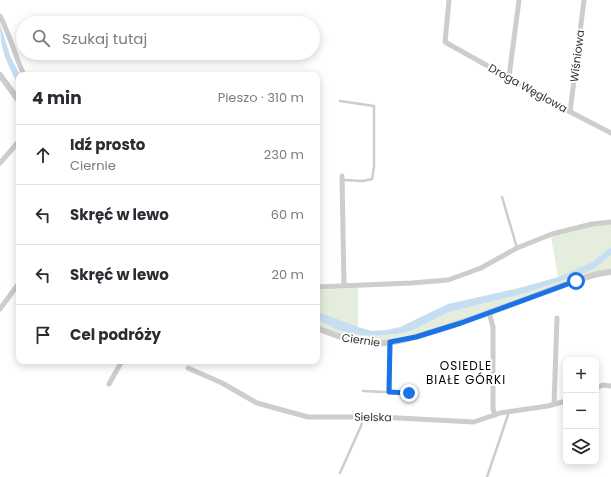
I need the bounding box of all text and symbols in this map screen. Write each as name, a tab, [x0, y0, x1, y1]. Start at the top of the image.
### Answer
search box	[16, 16, 320, 60]
icon: search	[30, 27, 52, 49]
text: Szukaj tutaj	[62, 28, 147, 49]
street label: Wiśniowa	[566, 29, 588, 83]
street label: Droga Węglowa	[486, 60, 570, 116]
text: 4 min	[32, 86, 82, 110]
text: Pieszo · 310 m	[218, 88, 304, 107]
text: Idź prosto	[70, 134, 145, 155]
icon: ahead	[32, 144, 54, 166]
text: 230 m	[264, 145, 304, 164]
text: Ciernie	[70, 156, 116, 175]
icon: left	[32, 204, 54, 226]
text: Skręć w lewo	[70, 204, 169, 225]
text: 60 m	[271, 205, 304, 224]
icon: left	[32, 264, 54, 286]
text: Skręć w lewo	[70, 264, 169, 285]
text: 20 m	[271, 265, 304, 284]
route start	[567, 272, 585, 290]
icon: arrive	[32, 324, 54, 346]
text: Cel podróży	[70, 324, 161, 345]
street label: Ciernie	[341, 329, 381, 351]
district label: OSIEDLE BIAŁE GÓRKI	[426, 357, 506, 388]
map controls	[563, 357, 599, 465]
button: +	[563, 357, 599, 393]
route end	[400, 384, 418, 402]
button: −	[563, 393, 599, 429]
street label: Sielska	[354, 409, 392, 425]
button: layers	[563, 429, 599, 465]

